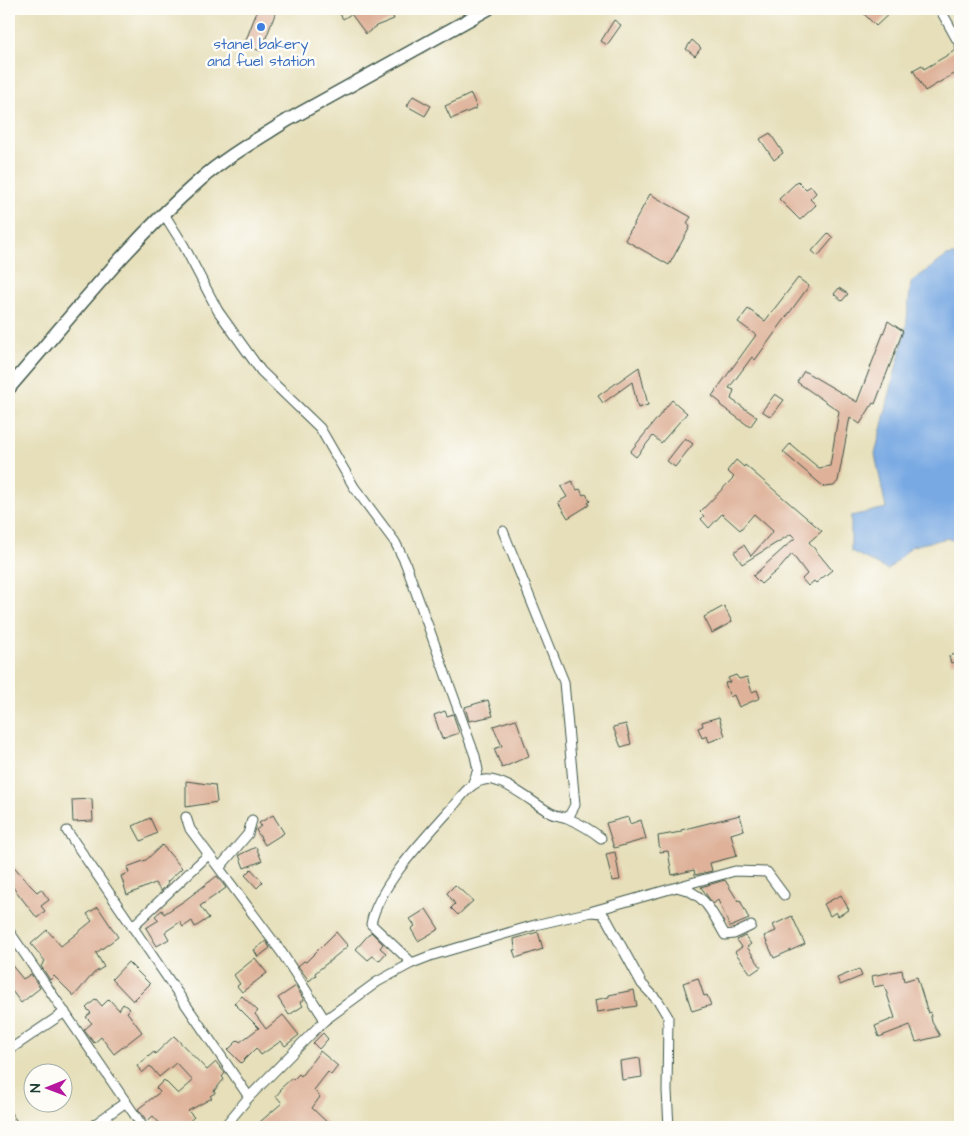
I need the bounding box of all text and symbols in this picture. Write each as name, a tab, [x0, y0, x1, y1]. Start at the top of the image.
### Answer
marker: stanel bakery and fuel station	[255, 21, 267, 33]
place label: stanel bakery and fuel station	[207, 34, 315, 72]
north arrow	[22, 1064, 72, 1114]
text: N	[26, 1083, 46, 1093]

